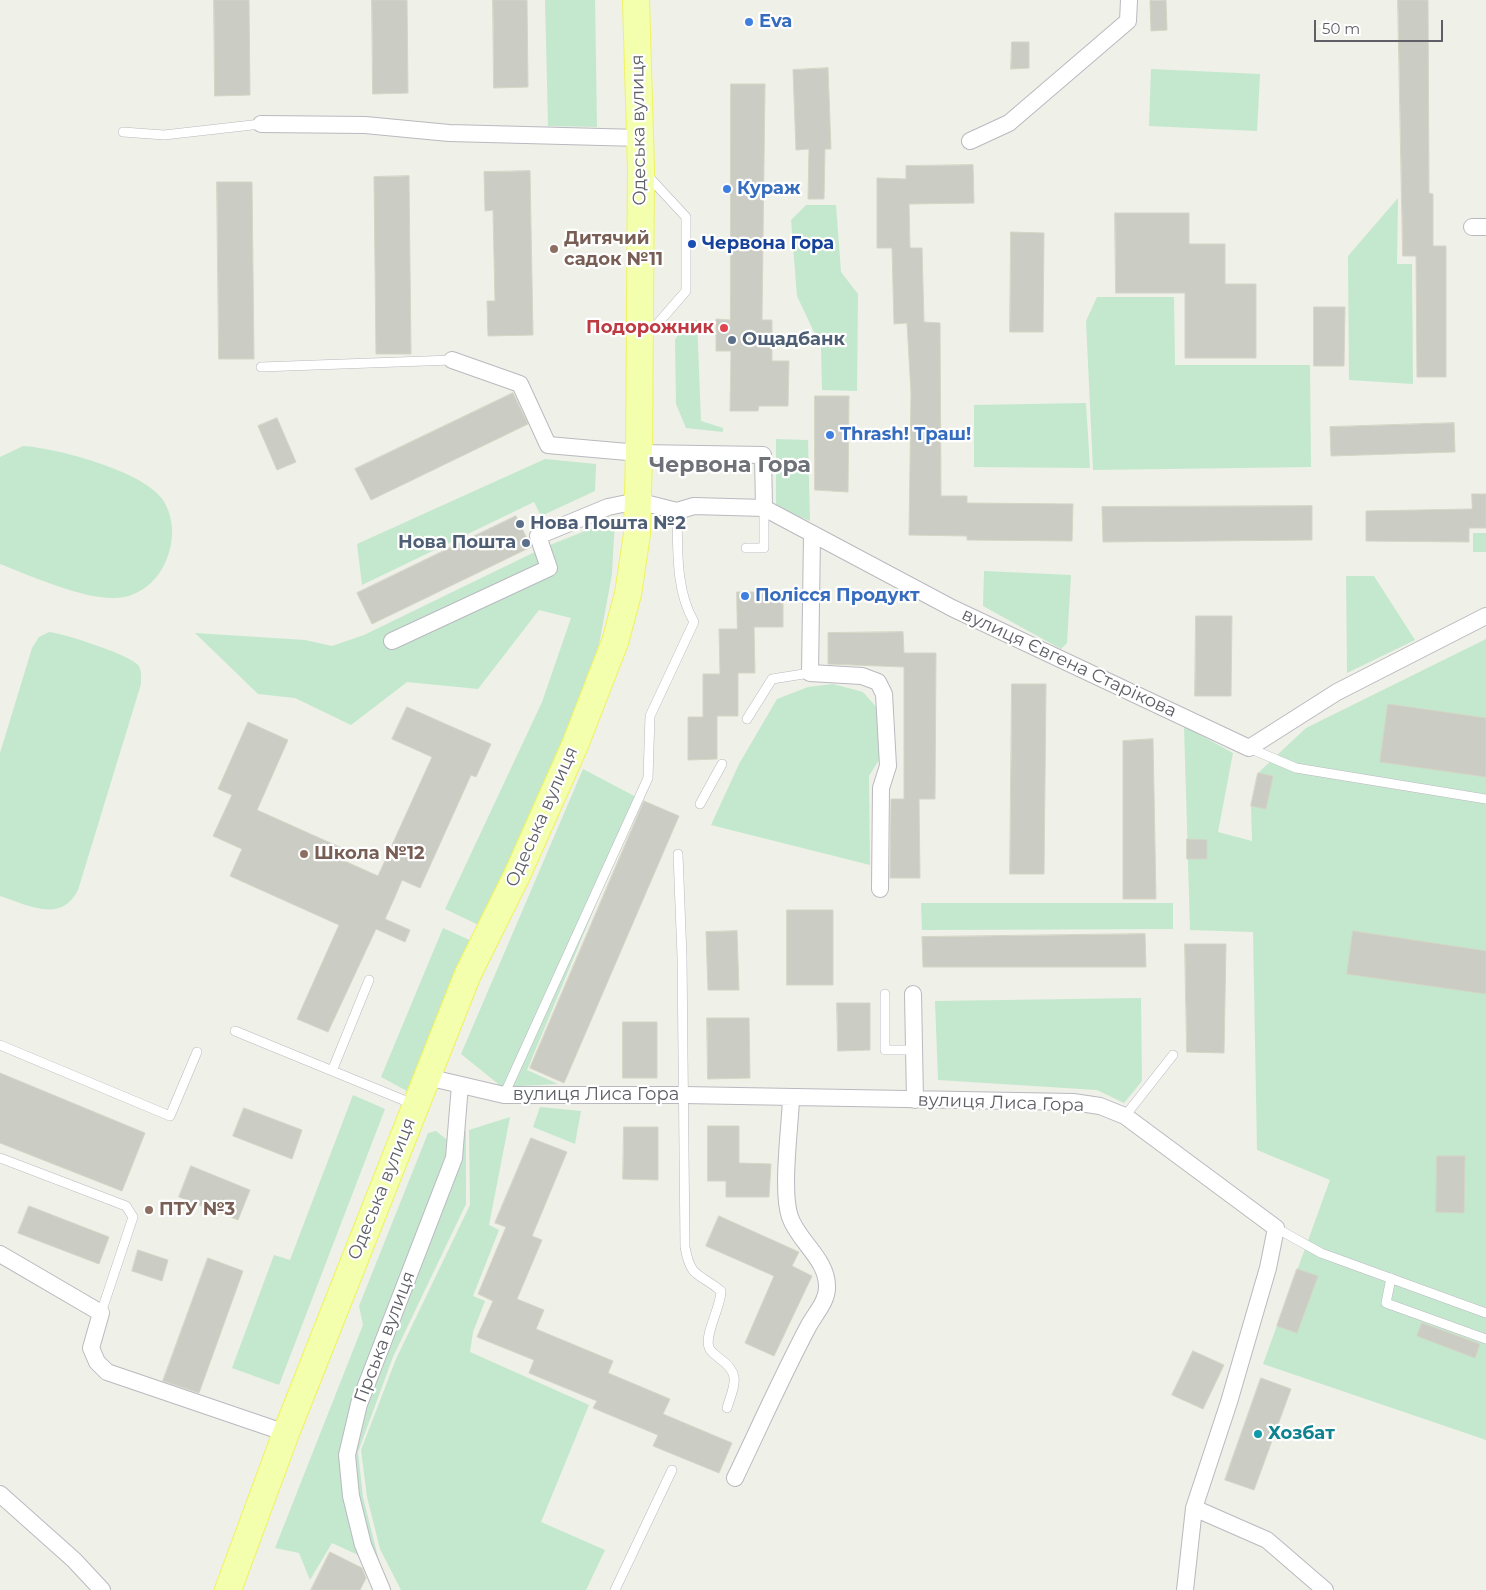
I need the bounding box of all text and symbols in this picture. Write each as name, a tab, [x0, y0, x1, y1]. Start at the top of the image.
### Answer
scale bar	[1316, 10, 1445, 42]
place label: Eva	[759, 11, 792, 33]
marker: Eva	[743, 16, 755, 28]
text: 50 m	[1322, 19, 1360, 38]
street label: Одеська вулиця	[627, 54, 651, 206]
place label: Кураж	[737, 178, 800, 200]
marker: Кураж	[721, 183, 733, 195]
place label: Дитячий садок №11	[564, 228, 663, 270]
place label: Червона Гора	[702, 233, 834, 255]
marker: Червона Гора	[686, 238, 698, 250]
marker: Дитячий садок №11	[548, 243, 560, 255]
place label: Подорожник	[586, 317, 714, 339]
marker: Подорожник	[718, 322, 730, 334]
place label: Ощадбанк	[742, 329, 845, 351]
marker: Ощадбанк	[726, 334, 738, 346]
place label: Thrash! Траш!	[840, 424, 971, 446]
marker: Thrash! Траш!	[824, 429, 836, 441]
district label: Червона Гора	[649, 453, 811, 479]
place label: Нова Пошта №2	[530, 513, 686, 535]
marker: Нова Пошта №2	[514, 518, 526, 530]
place label: Нова Пошта	[398, 532, 516, 554]
marker: Нова Пошта	[520, 537, 532, 549]
place label: Полісся Продукт	[755, 585, 920, 607]
marker: Полісся Продукт	[739, 590, 751, 602]
street label: вулиця Євгена Старікова	[958, 604, 1180, 722]
street label: Одеська вулиця	[501, 744, 583, 890]
place label: Школа №12	[314, 843, 425, 865]
marker: Школа №12	[298, 848, 310, 860]
street label: вулиця Лиса Гора	[513, 1084, 679, 1106]
street label: вулиця Лиса Гора	[917, 1089, 1085, 1117]
street label: Одеська вулиця	[344, 1115, 420, 1263]
place label: ПТУ №3	[159, 1199, 235, 1221]
marker: ПТУ №3	[143, 1204, 155, 1216]
street label: Гірська вулиця	[350, 1268, 420, 1406]
place label: Хозбат	[1268, 1423, 1335, 1445]
marker: Хозбат	[1252, 1428, 1264, 1440]

